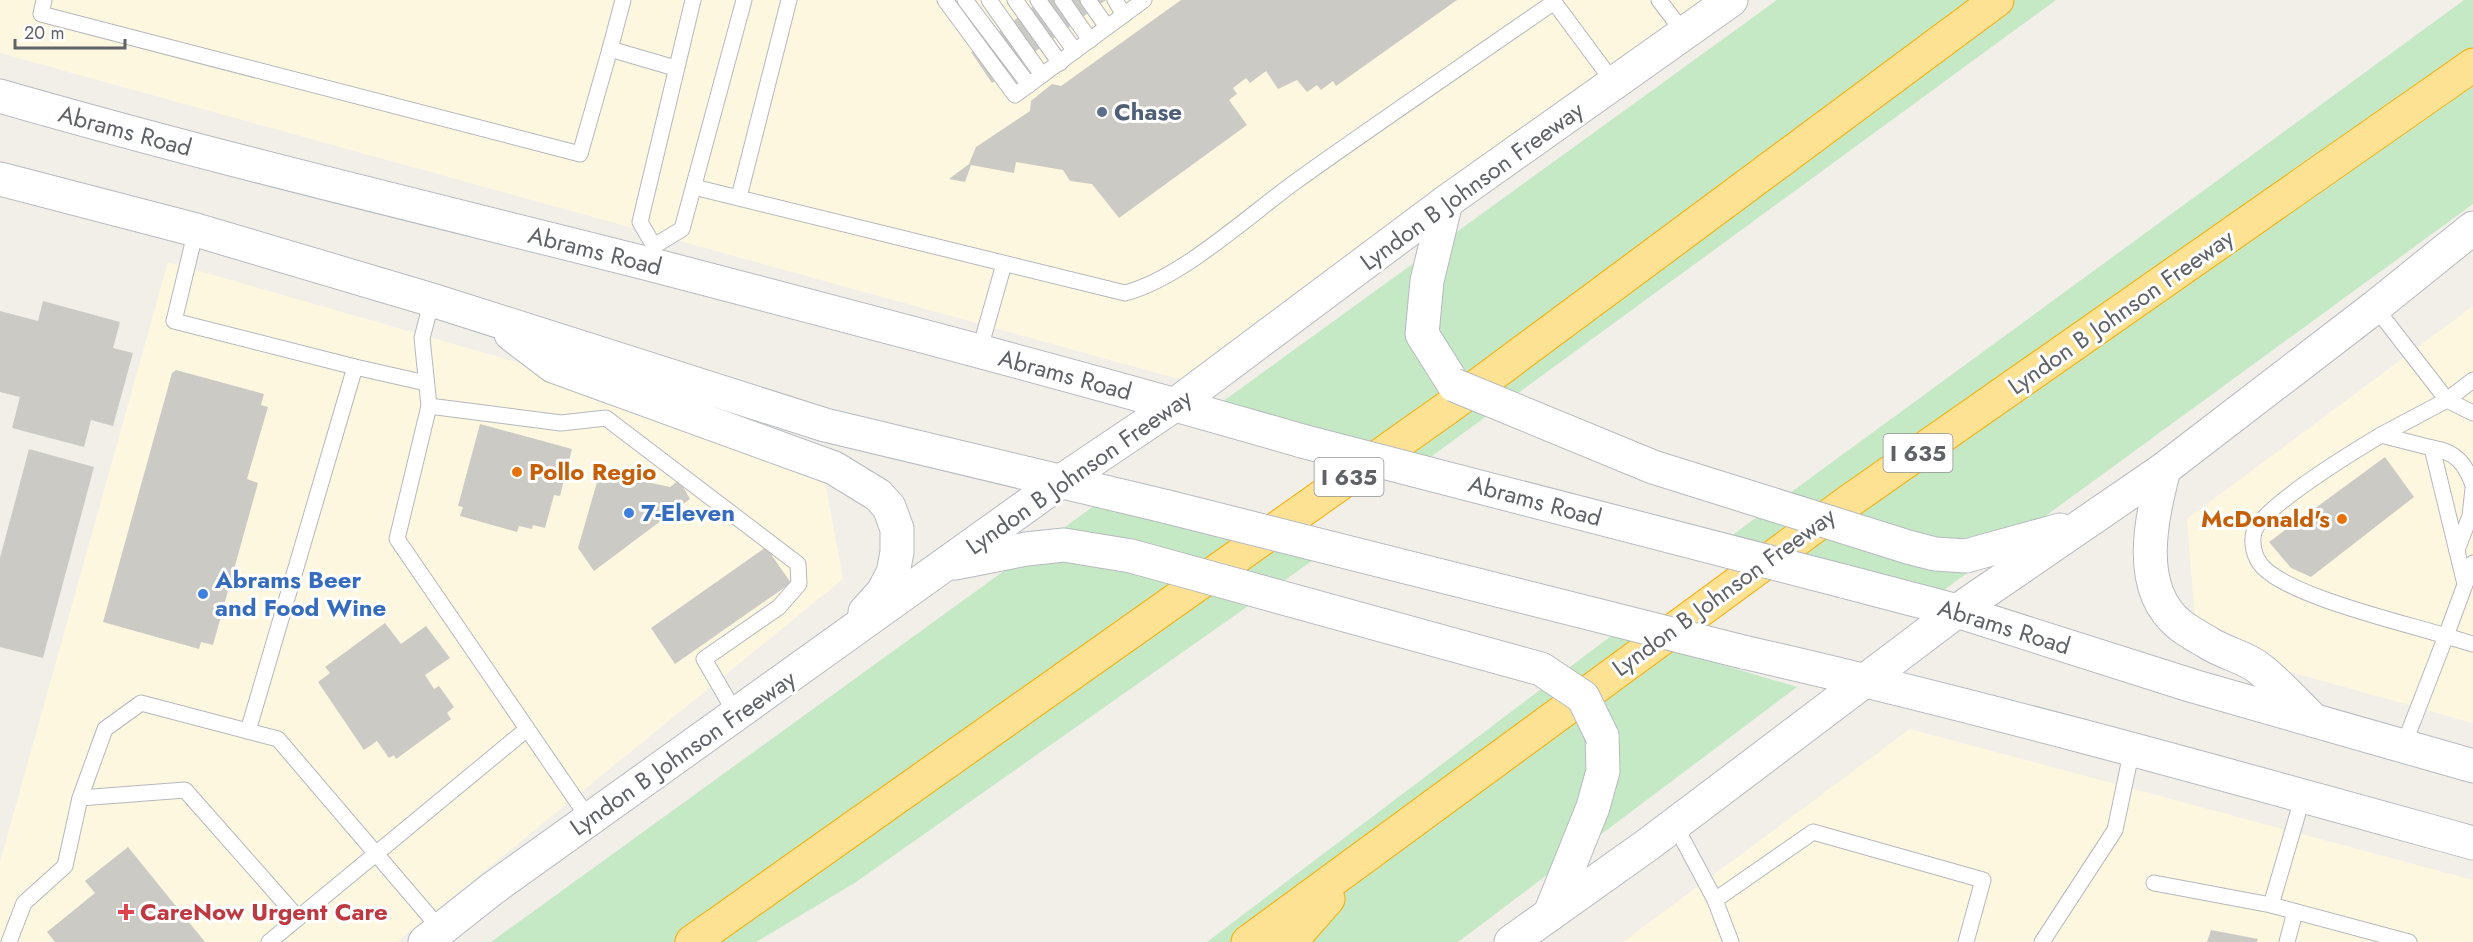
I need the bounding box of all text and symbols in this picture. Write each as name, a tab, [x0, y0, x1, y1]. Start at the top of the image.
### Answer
scale bar	[15, 12, 124, 50]
text: 20 m	[24, 20, 64, 46]
street label: Lyndon B Johnson Freeway	[1353, 92, 1591, 279]
place label: Chase	[1114, 94, 1182, 129]
street label: Abrams Road	[55, 96, 196, 165]
marker: Chase	[1095, 105, 1109, 119]
street label: Abrams Road	[525, 217, 666, 284]
street label: Lyndon B Johnson Freeway	[2001, 220, 2241, 403]
street label: Abrams Road	[995, 340, 1136, 409]
street label: Lyndon B Johnson Freeway	[959, 380, 1199, 563]
road number: I 635	[1884, 434, 1952, 472]
place label: Pollo Regio	[529, 454, 656, 489]
road number: I 635	[1314, 458, 1384, 496]
marker: Pollo Regio	[510, 465, 524, 479]
street label: Abrams Road	[1465, 466, 1606, 535]
place label: 7-Eleven	[641, 495, 735, 530]
street label: Lyndon B Johnson Freeway	[1605, 498, 1843, 685]
place label: McDonald's	[2201, 501, 2330, 536]
marker: 7-Eleven	[622, 506, 636, 520]
marker: McDonald's	[2335, 512, 2349, 526]
place label: Abrams Beer and Food Wine	[214, 562, 386, 625]
marker: Abrams Beer and Food Wine	[196, 587, 210, 601]
street label: Abrams Road	[1934, 590, 2075, 663]
street label: Lyndon B Johnson Freeway	[563, 661, 803, 844]
place label: CareNow Urgent Care	[140, 894, 388, 929]
marker: CareNow Urgent Care	[117, 903, 135, 921]

